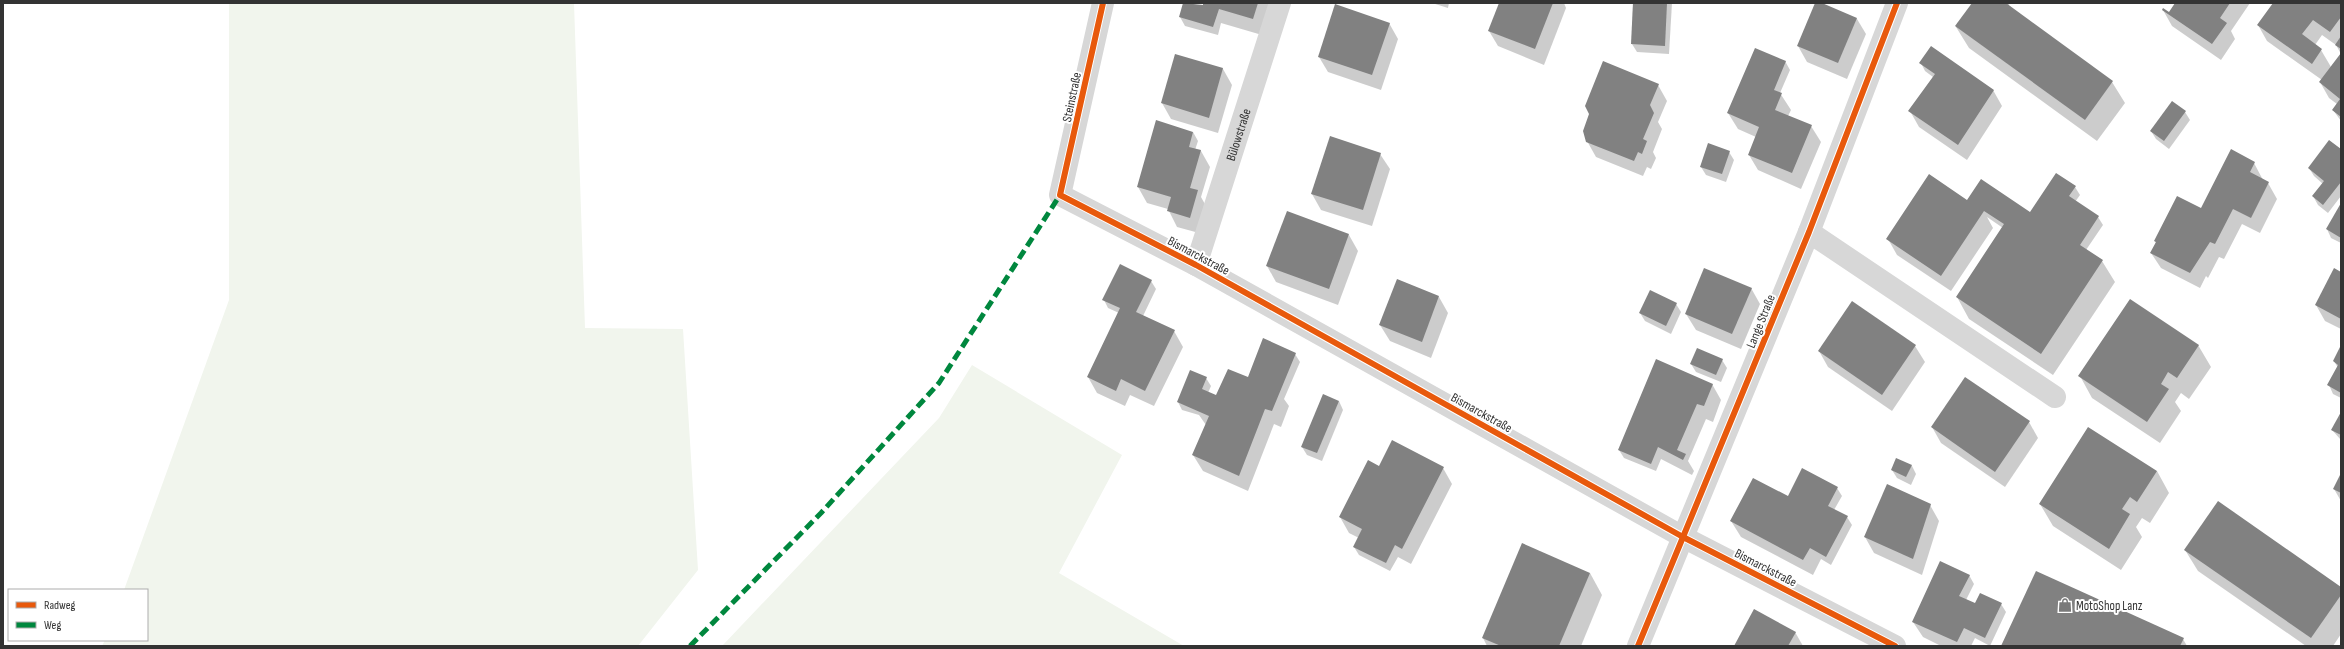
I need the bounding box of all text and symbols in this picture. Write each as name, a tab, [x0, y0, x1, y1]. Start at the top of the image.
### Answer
street label: Steinstraße	[1059, 71, 1085, 124]
street label: Bülowstraße	[1223, 107, 1255, 163]
street label: Bismarckstraße	[1165, 233, 1232, 279]
street label: Lange Straße	[1743, 292, 1779, 351]
street label: Bismarckstraße	[1448, 389, 1515, 436]
street label: Bismarckstraße	[1732, 545, 1799, 590]
legend	[8, 589, 148, 641]
shop icon: MotoShop Lanz	[2057, 597, 2073, 613]
text: Radweg	[44, 598, 76, 613]
place label: MotoShop Lanz	[2076, 598, 2143, 614]
text: Weg	[44, 618, 61, 633]

